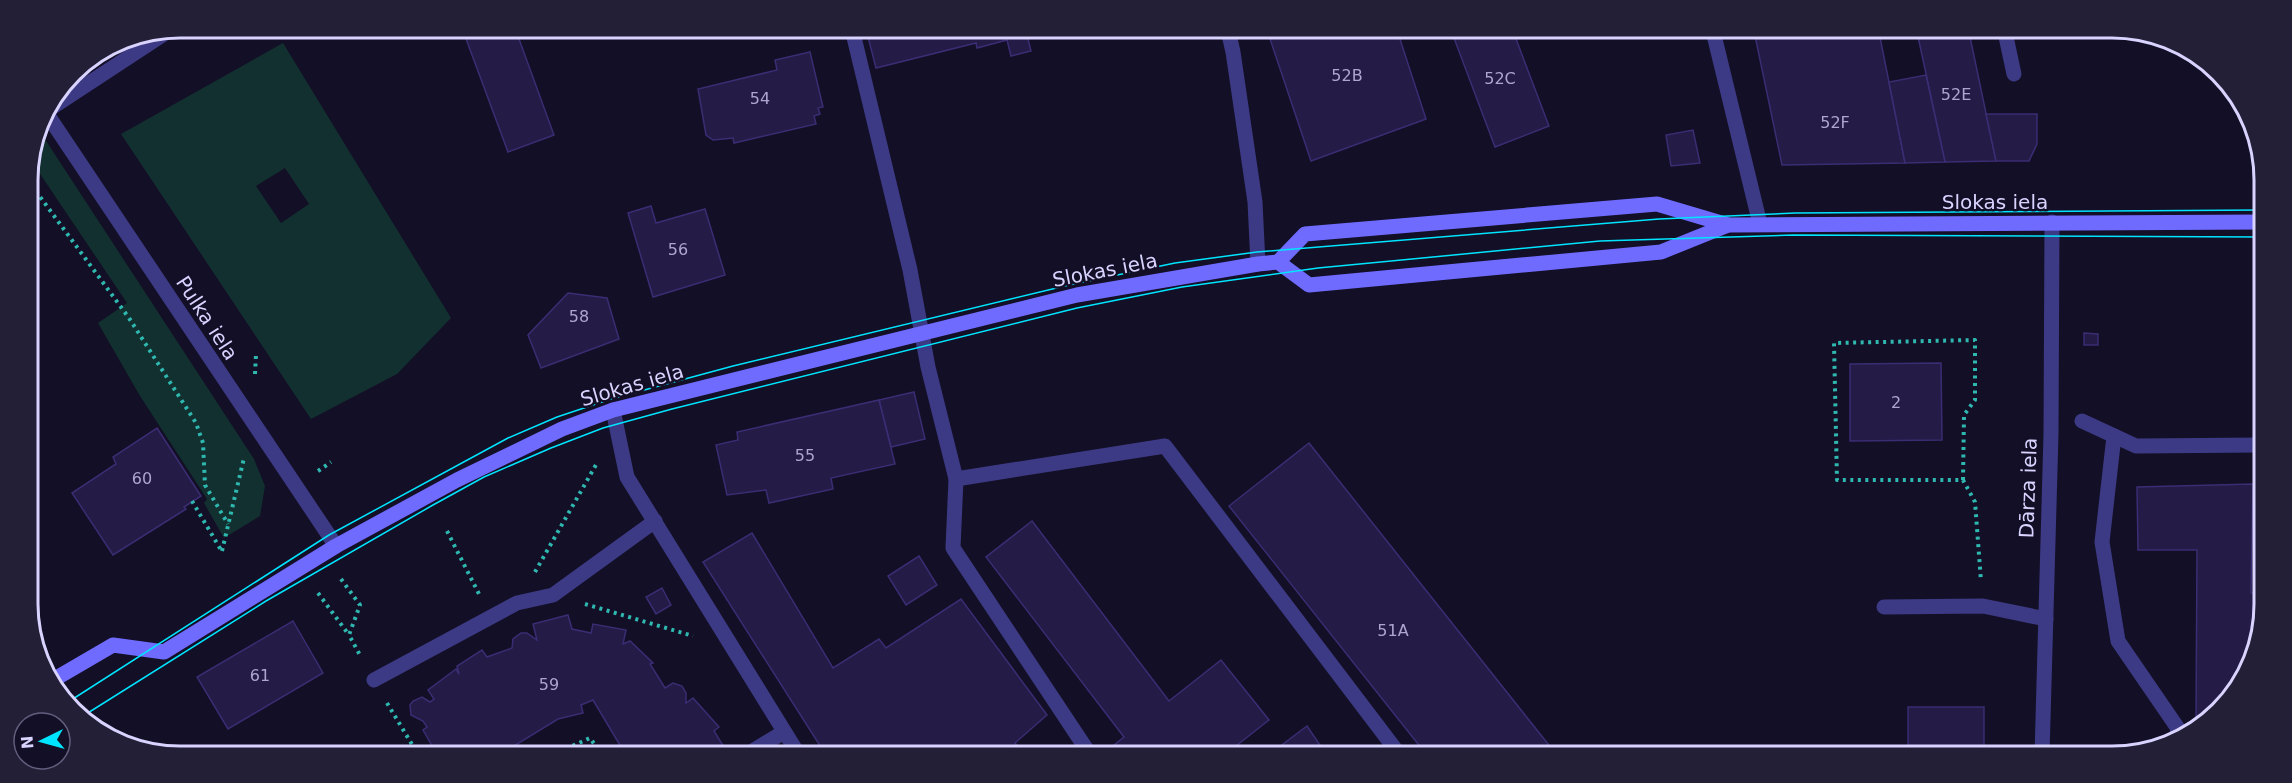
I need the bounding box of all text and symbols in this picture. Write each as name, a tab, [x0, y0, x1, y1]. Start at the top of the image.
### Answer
house number: 52B	[1331, 66, 1363, 85]
house number: 52C	[1484, 69, 1516, 88]
house number: 52E	[1941, 85, 1971, 104]
house number: 54	[750, 89, 770, 108]
house number: 52F	[1820, 113, 1850, 132]
street label: Slokas iela	[1942, 190, 2048, 214]
house number: 56	[668, 240, 688, 259]
street label: Slokas iela	[1050, 248, 1160, 292]
street label: Pulka iela	[171, 271, 243, 365]
house number: 58	[569, 307, 589, 326]
street label: Slokas iela	[578, 359, 686, 411]
house number: 2	[1891, 393, 1901, 412]
street label: Dārza iela	[2014, 437, 2042, 539]
house number: 55	[795, 446, 815, 465]
house number: 60	[132, 469, 152, 488]
house number: 51A	[1377, 621, 1409, 640]
house number: 61	[250, 666, 270, 685]
house number: 59	[539, 675, 559, 694]
north arrow	[12, 711, 72, 771]
text: N	[18, 735, 38, 750]

